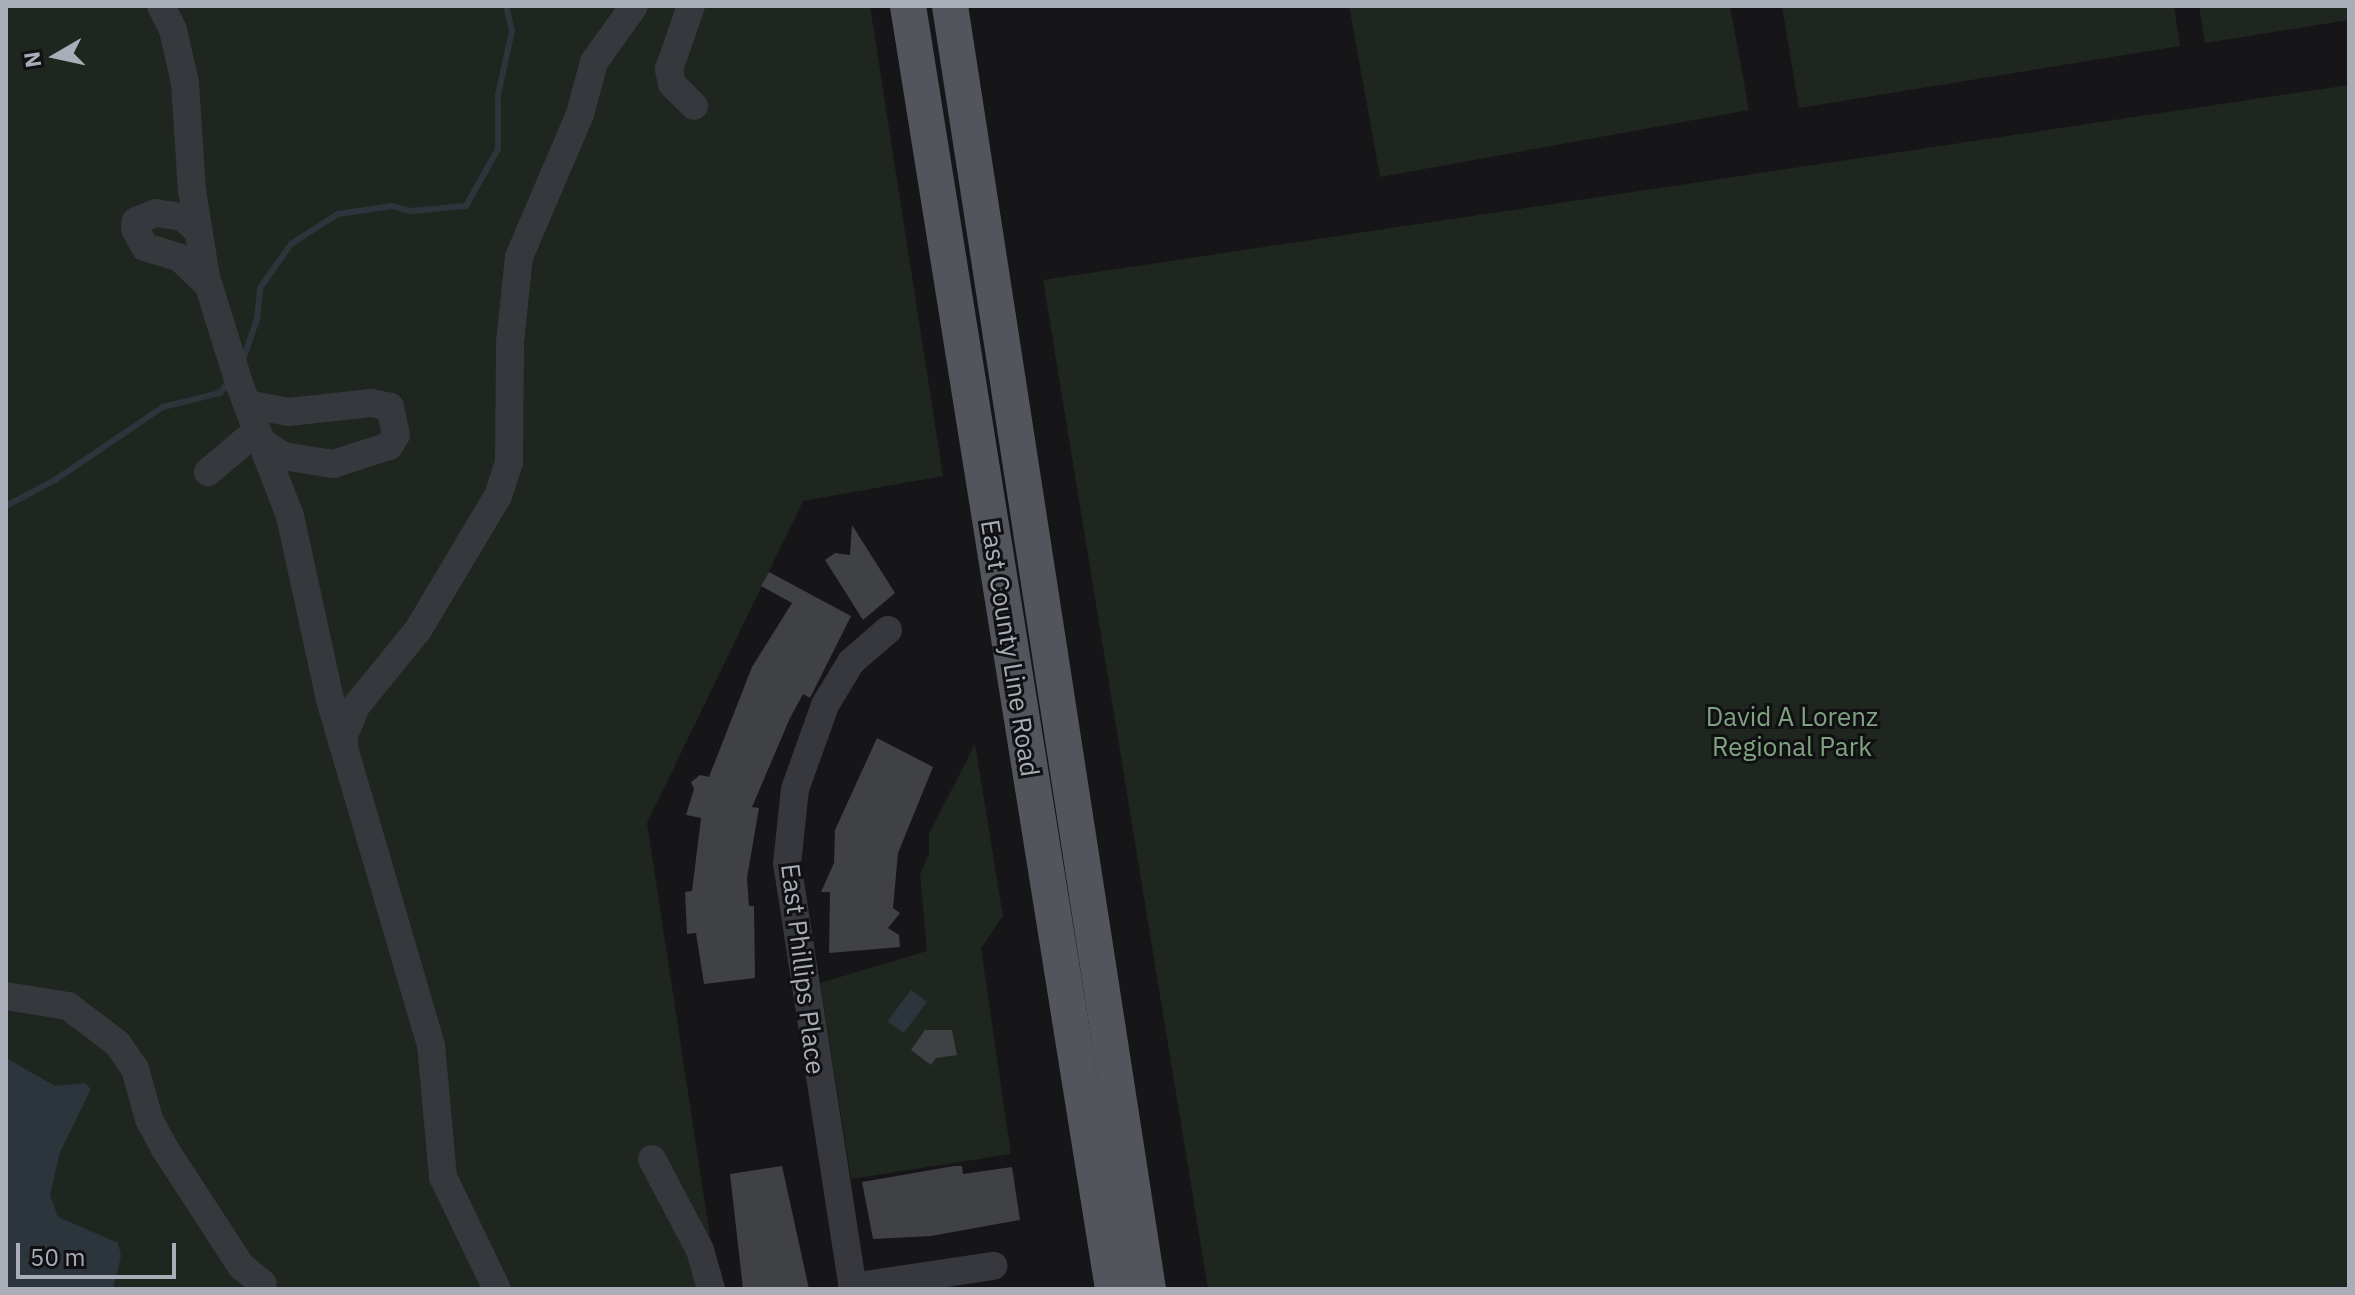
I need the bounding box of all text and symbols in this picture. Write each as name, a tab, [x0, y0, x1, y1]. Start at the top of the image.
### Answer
north arrow	[16, 16, 96, 96]
text: N	[16, 50, 47, 70]
street label: East County Line Road	[974, 517, 1046, 779]
park label: David A Lorenz Regional Park	[1706, 701, 1878, 762]
street label: East Phillips Place	[775, 862, 831, 1076]
scale bar	[20, 1227, 180, 1277]
text: 50 m	[30, 1241, 85, 1273]

